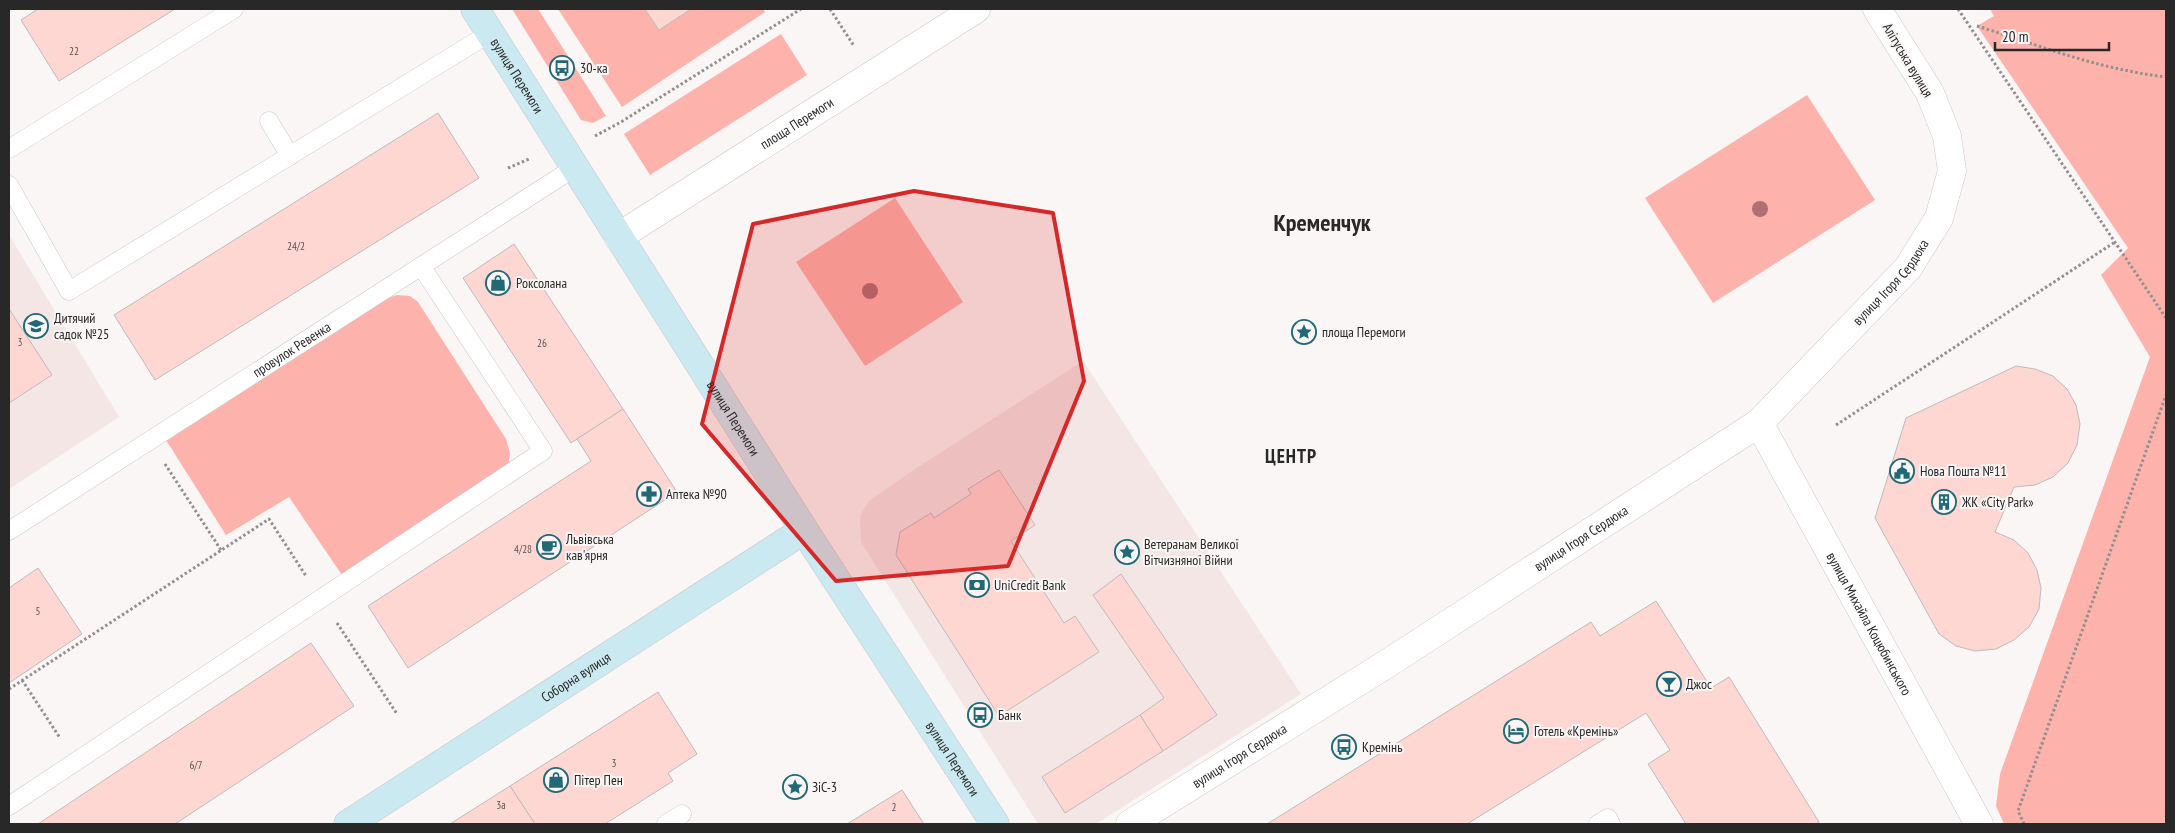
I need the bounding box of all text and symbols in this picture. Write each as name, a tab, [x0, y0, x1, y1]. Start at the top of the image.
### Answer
street label: Алітуська вулиця	[1879, 20, 1937, 100]
scale bar	[1995, 20, 2109, 52]
text: 20 m	[2002, 27, 2028, 46]
street label: вулиця Перемоги	[487, 35, 548, 117]
house number: 22	[69, 44, 79, 58]
bus stop icon: 30-ка	[549, 55, 575, 81]
place label: 30-ка	[580, 59, 608, 77]
street label: площа Перемоги	[757, 93, 837, 153]
district label: Кременчук	[1273, 207, 1371, 238]
street label: вулиця Ігоря Сердюка	[1849, 236, 1933, 329]
house number: 24/2	[287, 239, 305, 253]
shop icon: Роксолана	[485, 270, 511, 296]
place label: Роксолана	[516, 274, 567, 292]
place label: Дитячий садок №25	[54, 309, 109, 343]
school or university icon: Дитячий садок №25	[23, 313, 49, 339]
street label: провулок Ревенка	[249, 318, 334, 381]
place icon: площа Перемоги	[1291, 319, 1317, 345]
place label: площа Перемоги	[1322, 323, 1406, 341]
house number: 3	[18, 335, 23, 349]
house number: 26	[537, 336, 547, 350]
street label: вулиця Перемоги	[703, 377, 764, 459]
district label: ЦЕНТР	[1265, 444, 1317, 468]
public building icon: Нова Пошта №11	[1889, 458, 1915, 484]
place label: Нова Пошта №11	[1920, 462, 2007, 480]
pharmacy icon: Аптека №90	[636, 481, 662, 507]
place label: Аптека №90	[666, 485, 727, 503]
building icon: ЖК «City Park»	[1931, 489, 1957, 515]
place label: ЖК «City Park»	[1961, 493, 2034, 511]
street label: вулиця Ігоря Сердюка	[1531, 501, 1631, 575]
place label: Львiвська кав'ярня	[565, 530, 614, 564]
cafe icon: Львiвська кав'ярня	[536, 534, 562, 560]
place label: Ветеранам Великої Вітчизняної Війни	[1144, 535, 1239, 569]
place icon: Ветеранам Великої Вітчизняної Війни	[1114, 539, 1140, 565]
house number: 4/28	[514, 542, 532, 556]
street label: вулиця Михайла Коцюбинського	[1823, 549, 1916, 699]
bank icon: UniCredit Bank	[964, 572, 990, 598]
place label: UniCredit Bank	[994, 576, 1067, 594]
house number: 5	[36, 604, 41, 618]
street label: Соборна вулиця	[538, 648, 614, 706]
bar icon: Джос	[1656, 671, 1682, 697]
place label: Джос	[1686, 675, 1712, 693]
bus stop icon: Банк	[967, 702, 993, 728]
place label: Банк	[998, 706, 1022, 724]
street label: вулиця Перемоги	[922, 718, 984, 800]
hotel icon: Готель «Кремінь»	[1503, 718, 1529, 744]
street label: вулиця Ігоря Сердюка	[1189, 719, 1290, 792]
place label: Готель «Кремінь»	[1534, 722, 1618, 740]
bus stop icon: Кремінь	[1331, 734, 1357, 760]
place label: Кремінь	[1362, 738, 1402, 756]
house number: 3	[612, 756, 617, 770]
house number: 6/7	[189, 758, 203, 772]
shop icon: Пітер Пен	[543, 767, 569, 793]
place label: Пітер Пен	[574, 771, 623, 789]
place icon: ЗіС-3	[782, 774, 808, 800]
place label: ЗіС-3	[812, 778, 837, 796]
house number: 3а	[496, 798, 506, 812]
house number: 2	[892, 800, 897, 814]

